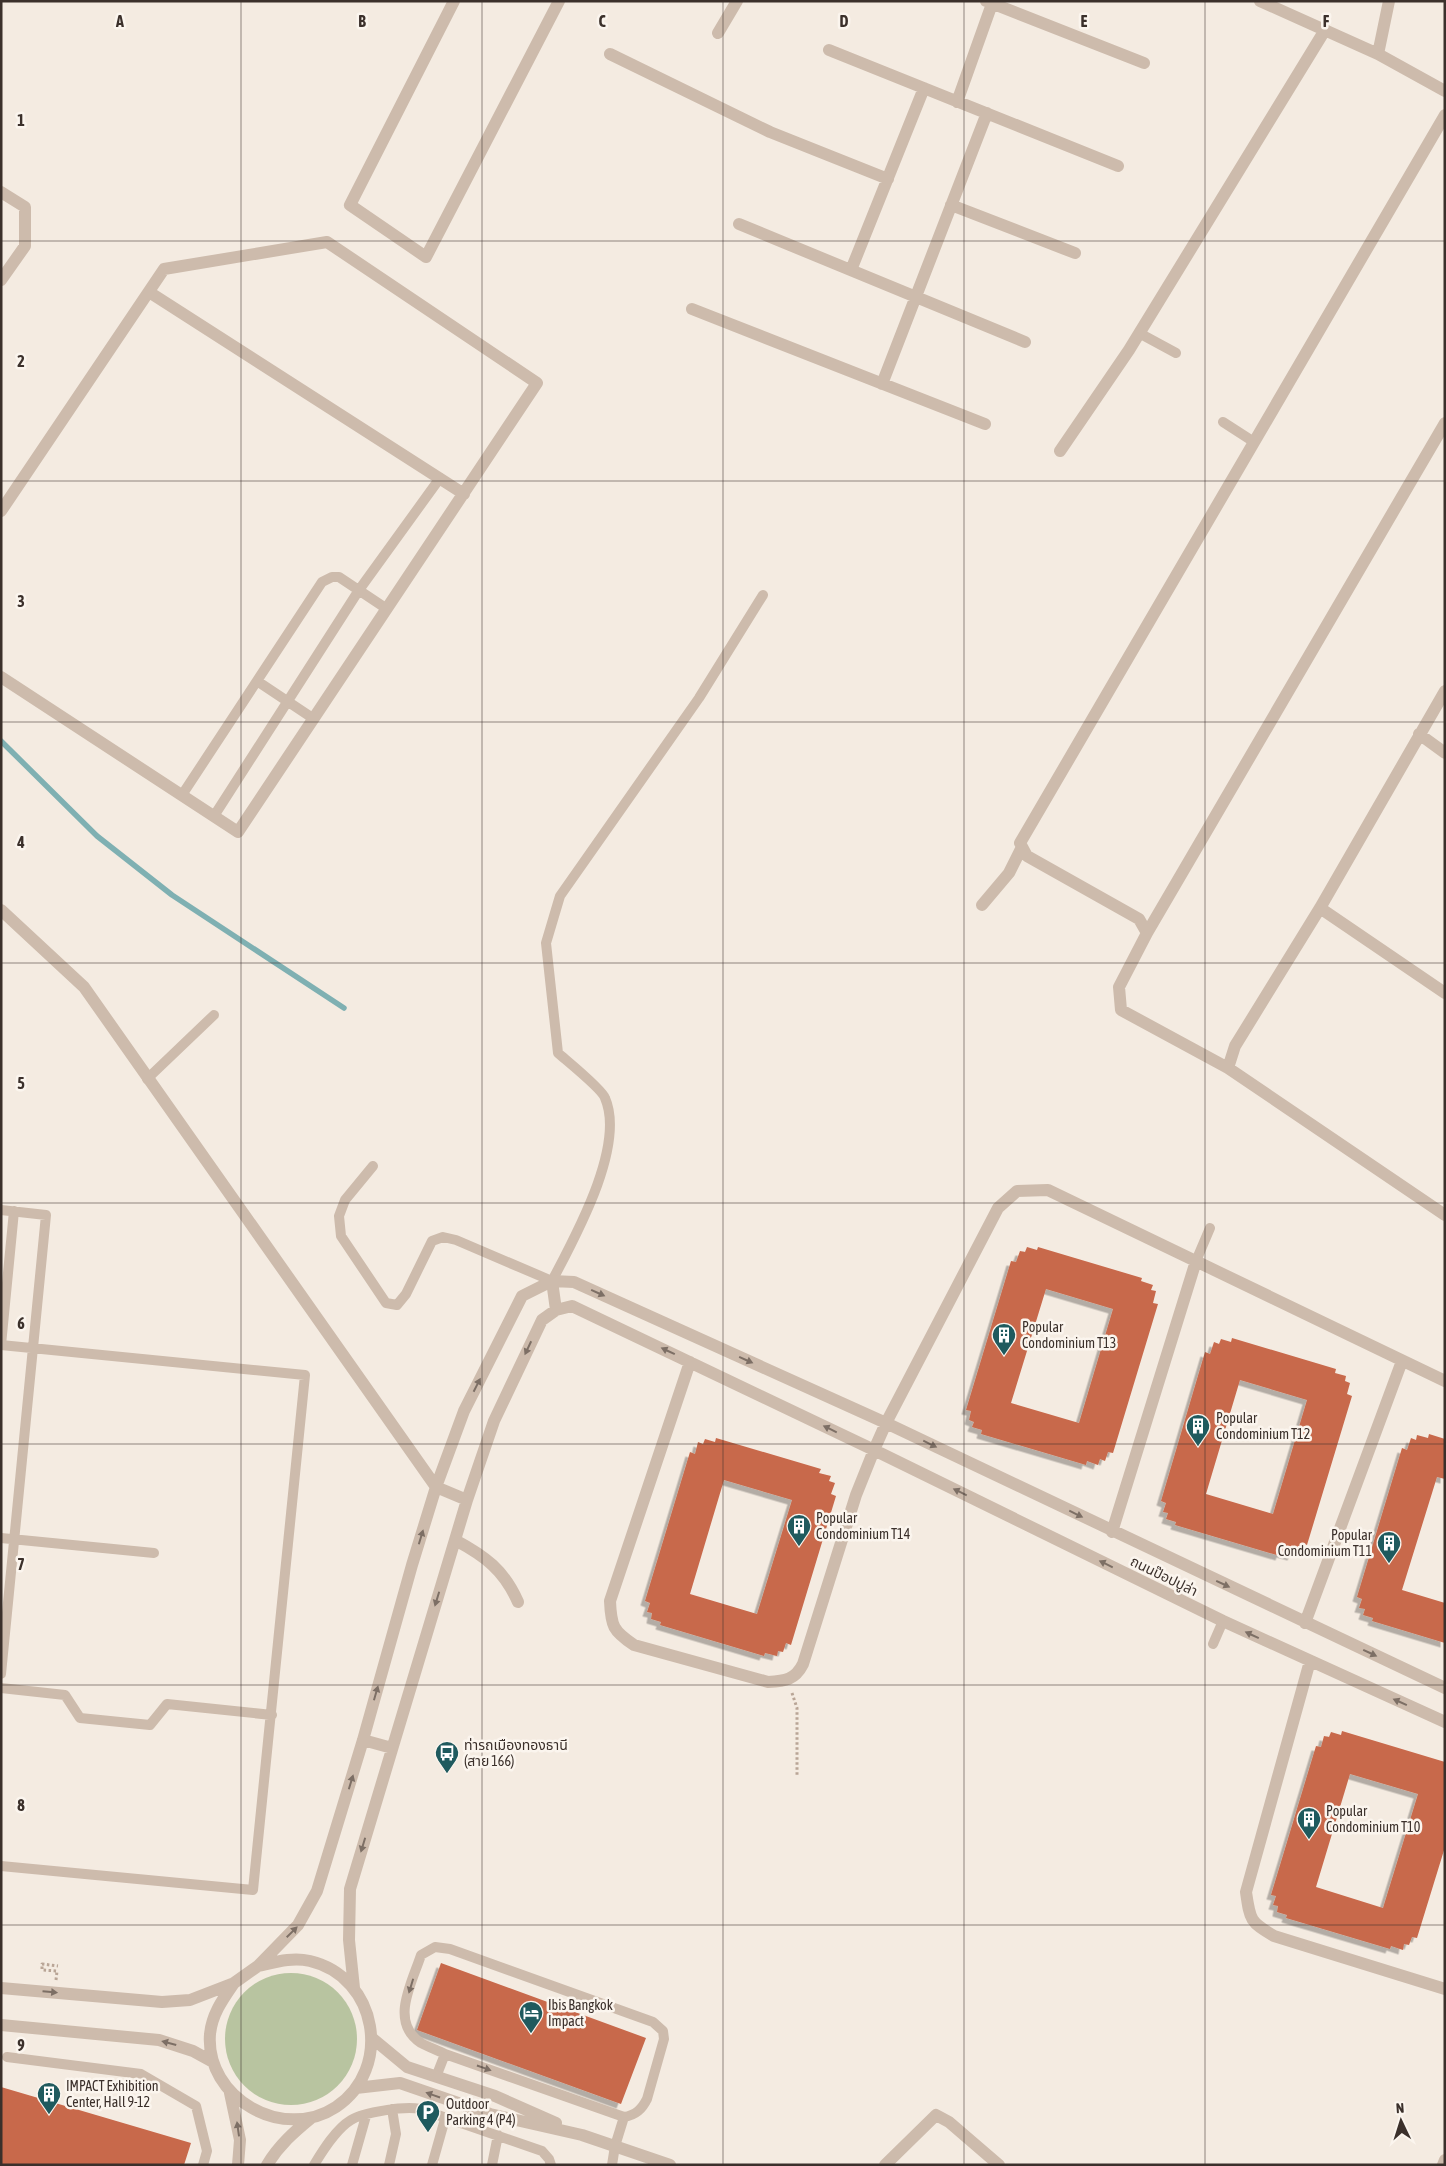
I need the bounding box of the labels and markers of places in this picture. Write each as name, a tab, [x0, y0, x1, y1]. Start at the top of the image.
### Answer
place label: Popular Condominium T13	[1022, 1319, 1116, 1351]
building icon: Popular Condominium T13	[991, 1322, 1017, 1356]
place label: Popular Condominium T12	[1216, 1410, 1310, 1442]
building icon: Popular Condominium T12	[1185, 1413, 1211, 1447]
place label: Popular Condominium T14	[816, 1510, 911, 1542]
building icon: Popular Condominium T14	[786, 1513, 812, 1547]
place label: Popular Condominium T11	[1278, 1527, 1373, 1559]
building icon: Popular Condominium T11	[1376, 1530, 1402, 1564]
place label: ท่ารถเมืองทองธานี (สาย 166)	[464, 1737, 568, 1769]
bus stop icon: ท่ารถเมืองทองธานี (สาย 166)	[434, 1740, 460, 1774]
place label: Popular Condominium T10	[1326, 1803, 1421, 1835]
building icon: Popular Condominium T10	[1296, 1806, 1322, 1840]
place label: Ibis Bangkok Impact	[548, 1997, 613, 2029]
hotel icon: Ibis Bangkok Impact	[518, 2000, 544, 2034]
place label: IMPACT Exhibition Center, Hall 9-12	[66, 2078, 159, 2110]
building icon: IMPACT Exhibition Center, Hall 9-12	[36, 2081, 62, 2115]
place label: Outdoor Parking 4 (P4)	[446, 2096, 516, 2128]
parking icon: Outdoor Parking 4 (P4)	[415, 2099, 441, 2133]

